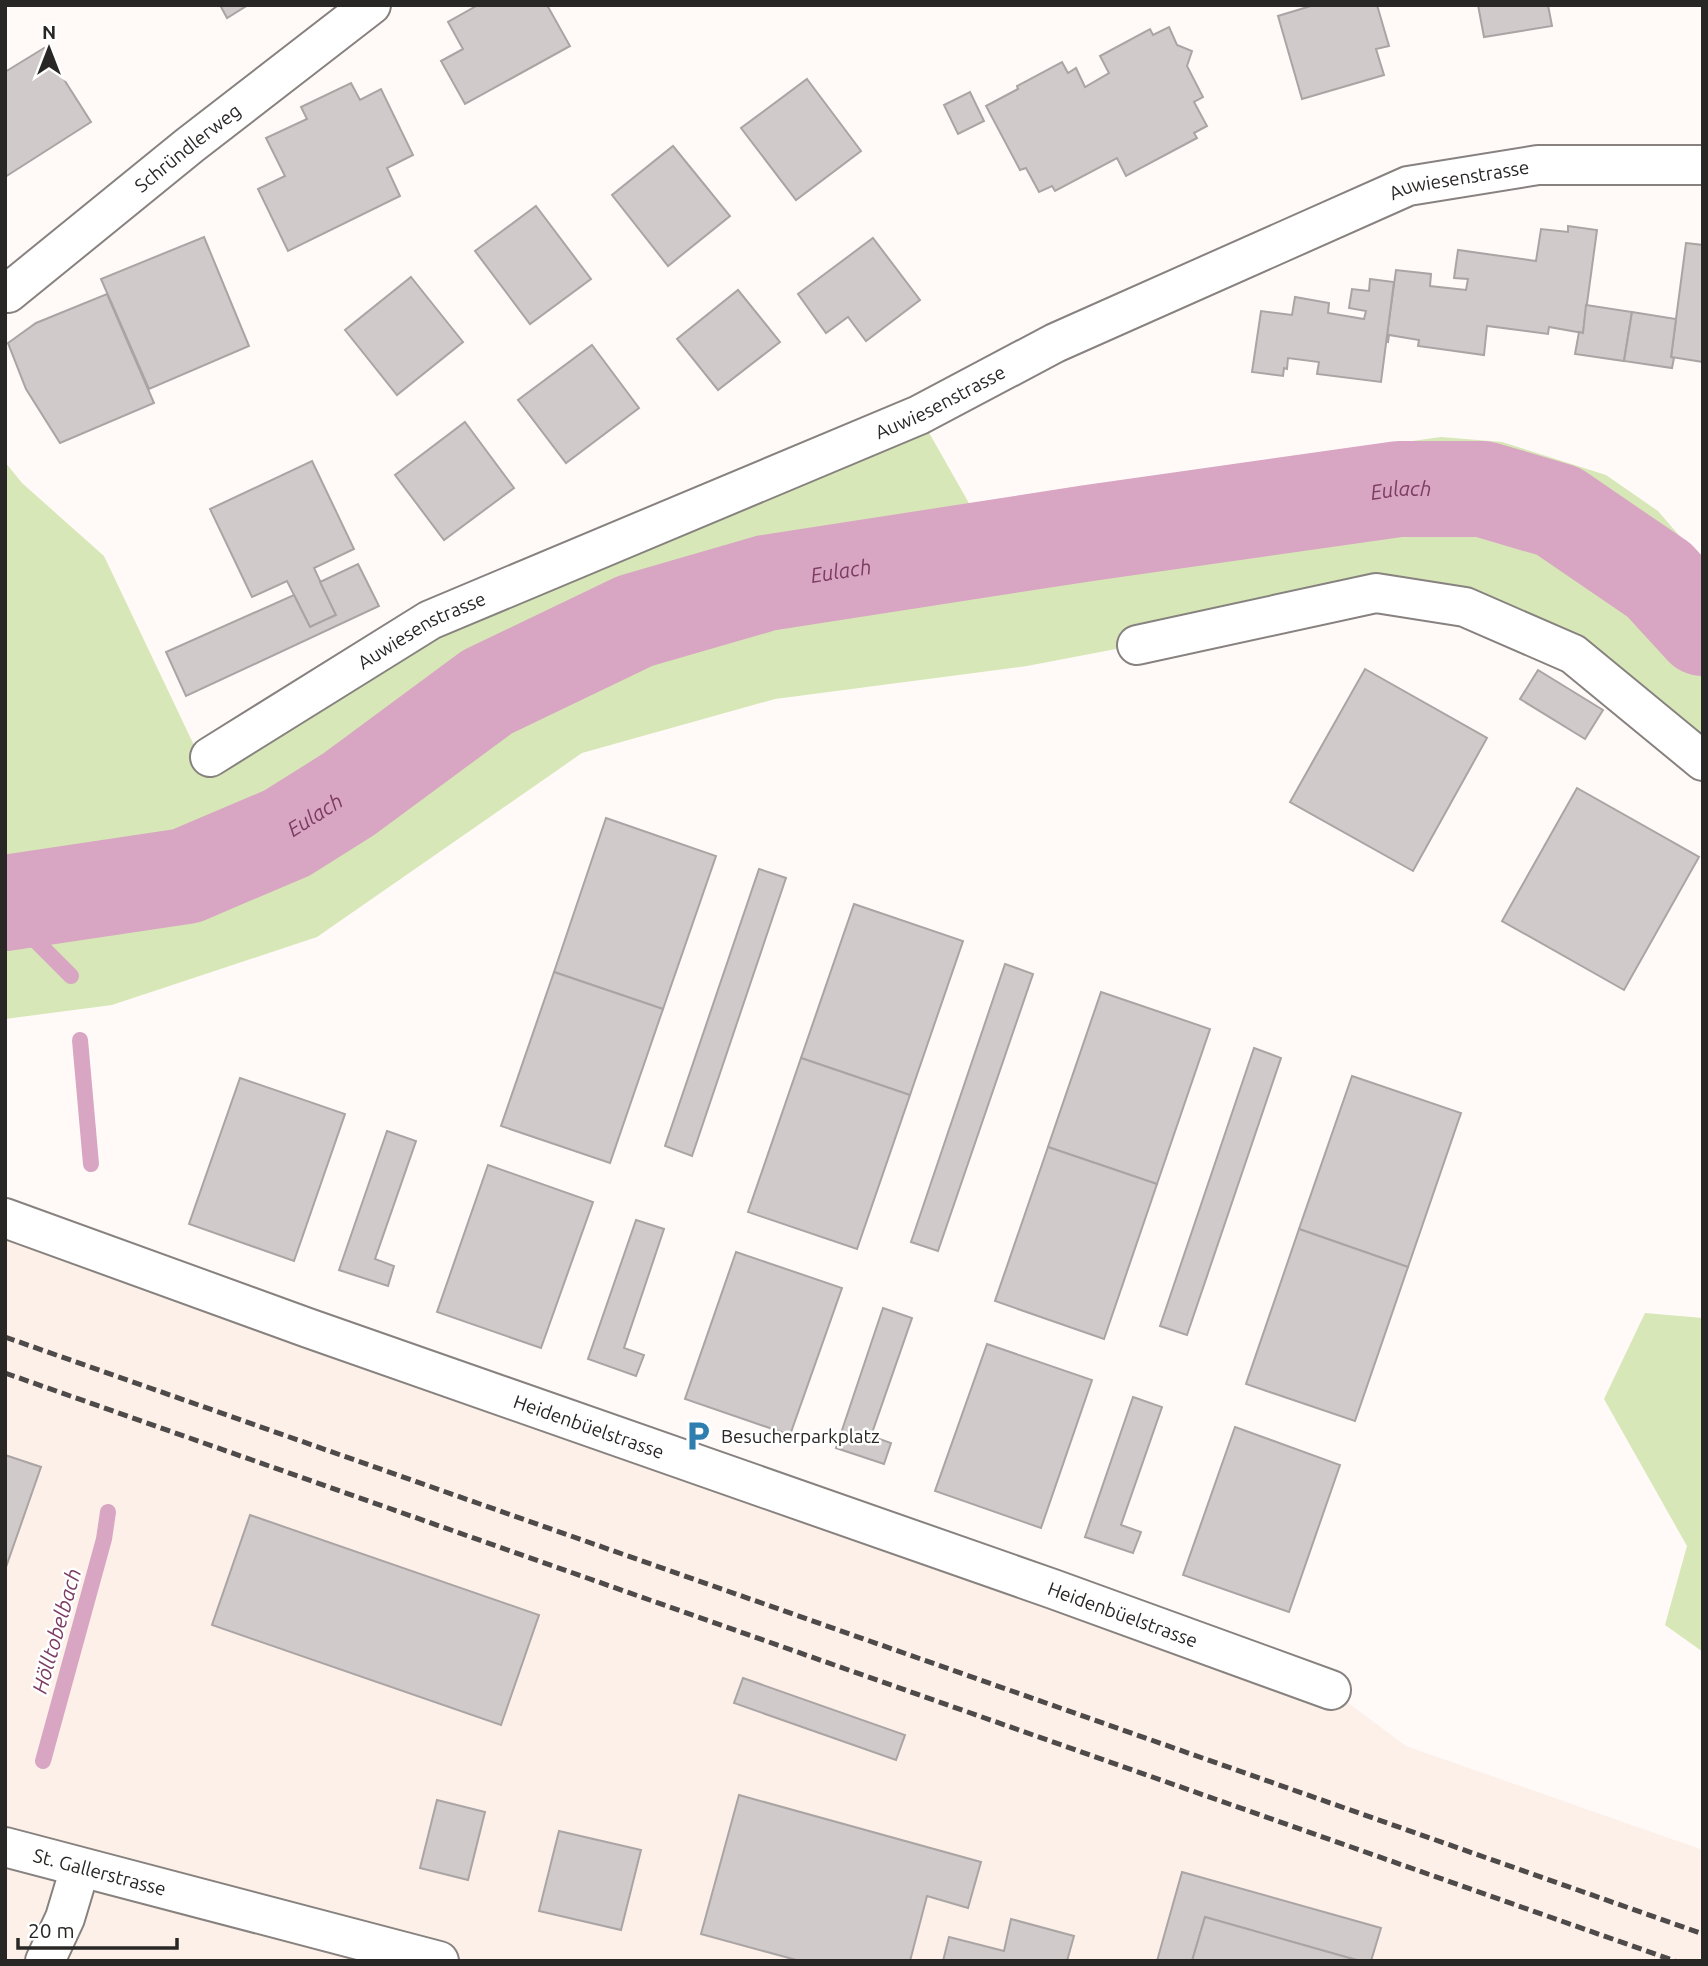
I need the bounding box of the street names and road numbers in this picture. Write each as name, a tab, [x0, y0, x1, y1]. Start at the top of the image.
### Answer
street label: Schründlerweg	[130, 99, 245, 196]
street label: Auwiesenstrasse	[1385, 156, 1531, 204]
street label: Auwiesenstrasse	[872, 360, 1009, 443]
street label: Auwiesenstrasse	[353, 587, 489, 673]
street label: Heidenbüelstrasse	[511, 1390, 667, 1463]
street label: Heidenbüelstrasse	[1045, 1577, 1201, 1652]
street label: St. Gallerstrasse	[31, 1844, 169, 1900]

